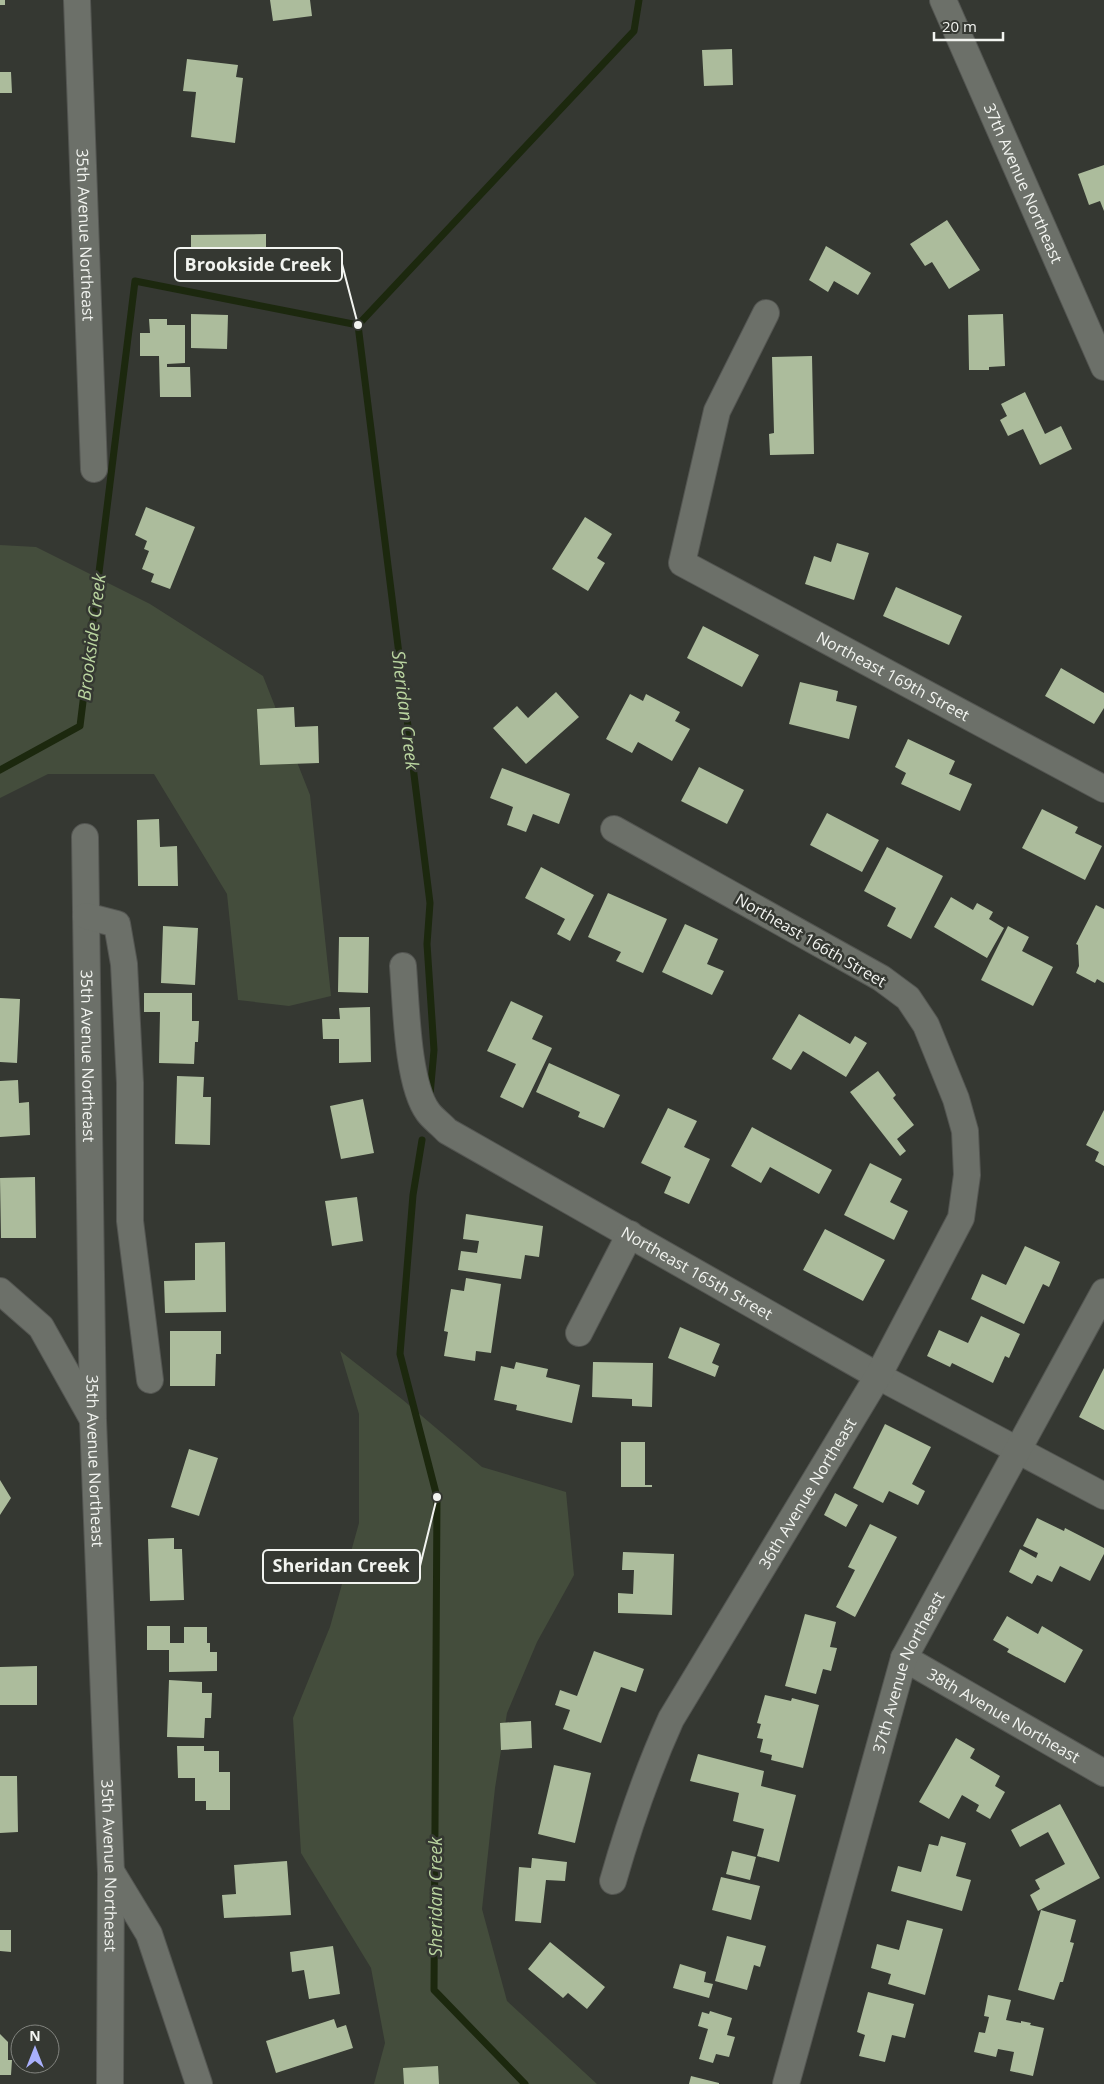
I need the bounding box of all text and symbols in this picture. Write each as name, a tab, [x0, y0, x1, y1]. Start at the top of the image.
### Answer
scale bar	[934, 10, 1003, 42]
text: 20 m	[942, 16, 977, 36]
street label: 37th Avenue Northeast	[979, 100, 1068, 267]
street label: 35th Avenue Northeast	[71, 148, 100, 322]
callout: Brookside Creek	[175, 248, 342, 281]
text: Brookside Creek	[185, 252, 332, 276]
water label: Brookside Creek	[71, 571, 111, 702]
street label: Northeast 169th Street	[813, 626, 974, 726]
water label: Sheridan Creek	[387, 649, 425, 772]
street label: Northeast 166th Street	[732, 888, 891, 992]
street label: 35th Avenue Northeast	[76, 969, 100, 1143]
street label: Northeast 165th Street	[617, 1221, 777, 1325]
street label: 35th Avenue Northeast	[81, 1374, 109, 1548]
street label: 36th Avenue Northeast	[753, 1413, 862, 1573]
callout: Sheridan Creek	[263, 1550, 420, 1583]
text: Sheridan Creek	[273, 1553, 410, 1577]
street label: 37th Avenue Northeast	[867, 1587, 949, 1756]
street label: 38th Avenue Northeast	[923, 1663, 1084, 1768]
street label: 35th Avenue Northeast	[96, 1779, 122, 1952]
water label: Sheridan Creek	[423, 1836, 447, 1957]
north arrow	[10, 2024, 60, 2074]
text: N	[29, 2026, 41, 2045]

